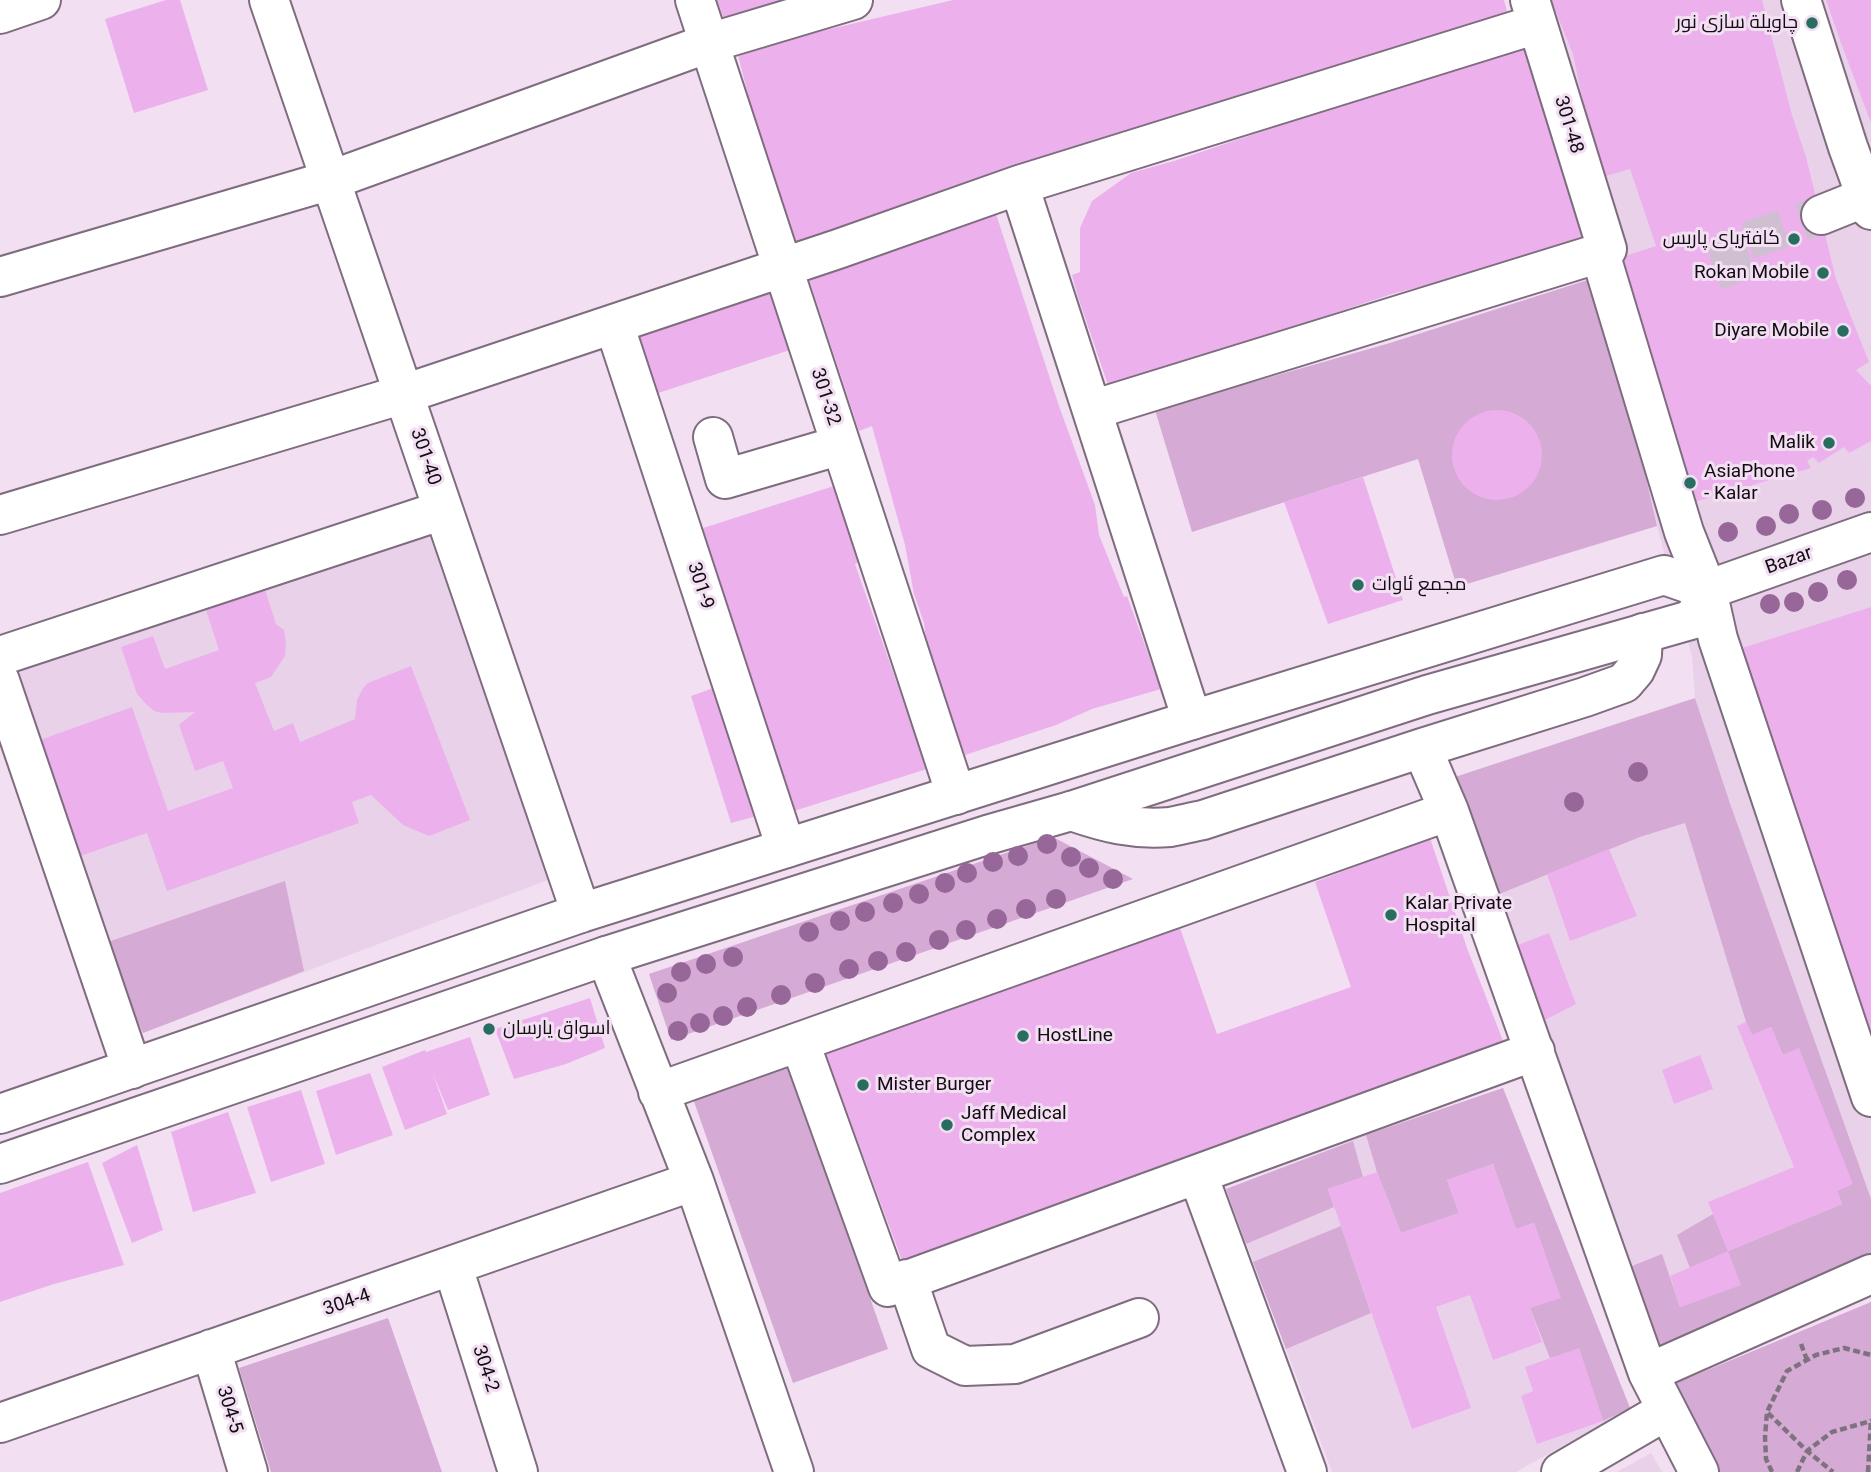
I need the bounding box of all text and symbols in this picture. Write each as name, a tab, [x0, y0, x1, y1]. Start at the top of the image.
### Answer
place label: چاويلة سازى نور	[1676, 12, 1798, 34]
marker: چاويلة سازى نور	[1804, 15, 1820, 31]
street label: 301-48	[1549, 94, 1587, 156]
place label: کافتریای پاریس	[1663, 228, 1780, 250]
marker: کافتریای پاریس	[1786, 231, 1802, 247]
place label: Rokan Mobile	[1694, 262, 1809, 284]
marker: Rokan Mobile	[1815, 265, 1831, 281]
place label: Diyare Mobile	[1714, 320, 1829, 342]
marker: Diyare Mobile	[1835, 323, 1851, 339]
street label: 301-32	[805, 366, 845, 428]
street label: 301-40	[405, 426, 445, 488]
place label: Malik	[1769, 432, 1815, 454]
marker: Malik	[1821, 435, 1837, 451]
place label: AsiaPhone - Kalar	[1704, 461, 1795, 505]
marker: AsiaPhone - Kalar	[1682, 475, 1698, 491]
street label: Bazar	[1762, 542, 1816, 580]
street label: 301-9	[682, 560, 718, 612]
place label: مجمع ئاوات	[1372, 574, 1466, 596]
marker: مجمع ئاوات	[1350, 577, 1366, 593]
place label: Kalar Private Hospital	[1405, 893, 1512, 937]
marker: Kalar Private Hospital	[1383, 907, 1399, 923]
place label: اسواق يارسان	[503, 1018, 611, 1040]
marker: اسواق يارسان	[481, 1021, 497, 1037]
place label: HostLine	[1037, 1025, 1113, 1047]
marker: HostLine	[1015, 1028, 1031, 1044]
place label: Mister Burger	[877, 1074, 991, 1096]
marker: Mister Burger	[855, 1077, 871, 1093]
place label: Jaff Medical Complex	[961, 1103, 1067, 1147]
marker: Jaff Medical Complex	[939, 1117, 955, 1133]
street label: 304-4	[321, 1284, 373, 1322]
street label: 304-2	[467, 1343, 503, 1395]
street label: 304-5	[211, 1384, 247, 1436]

